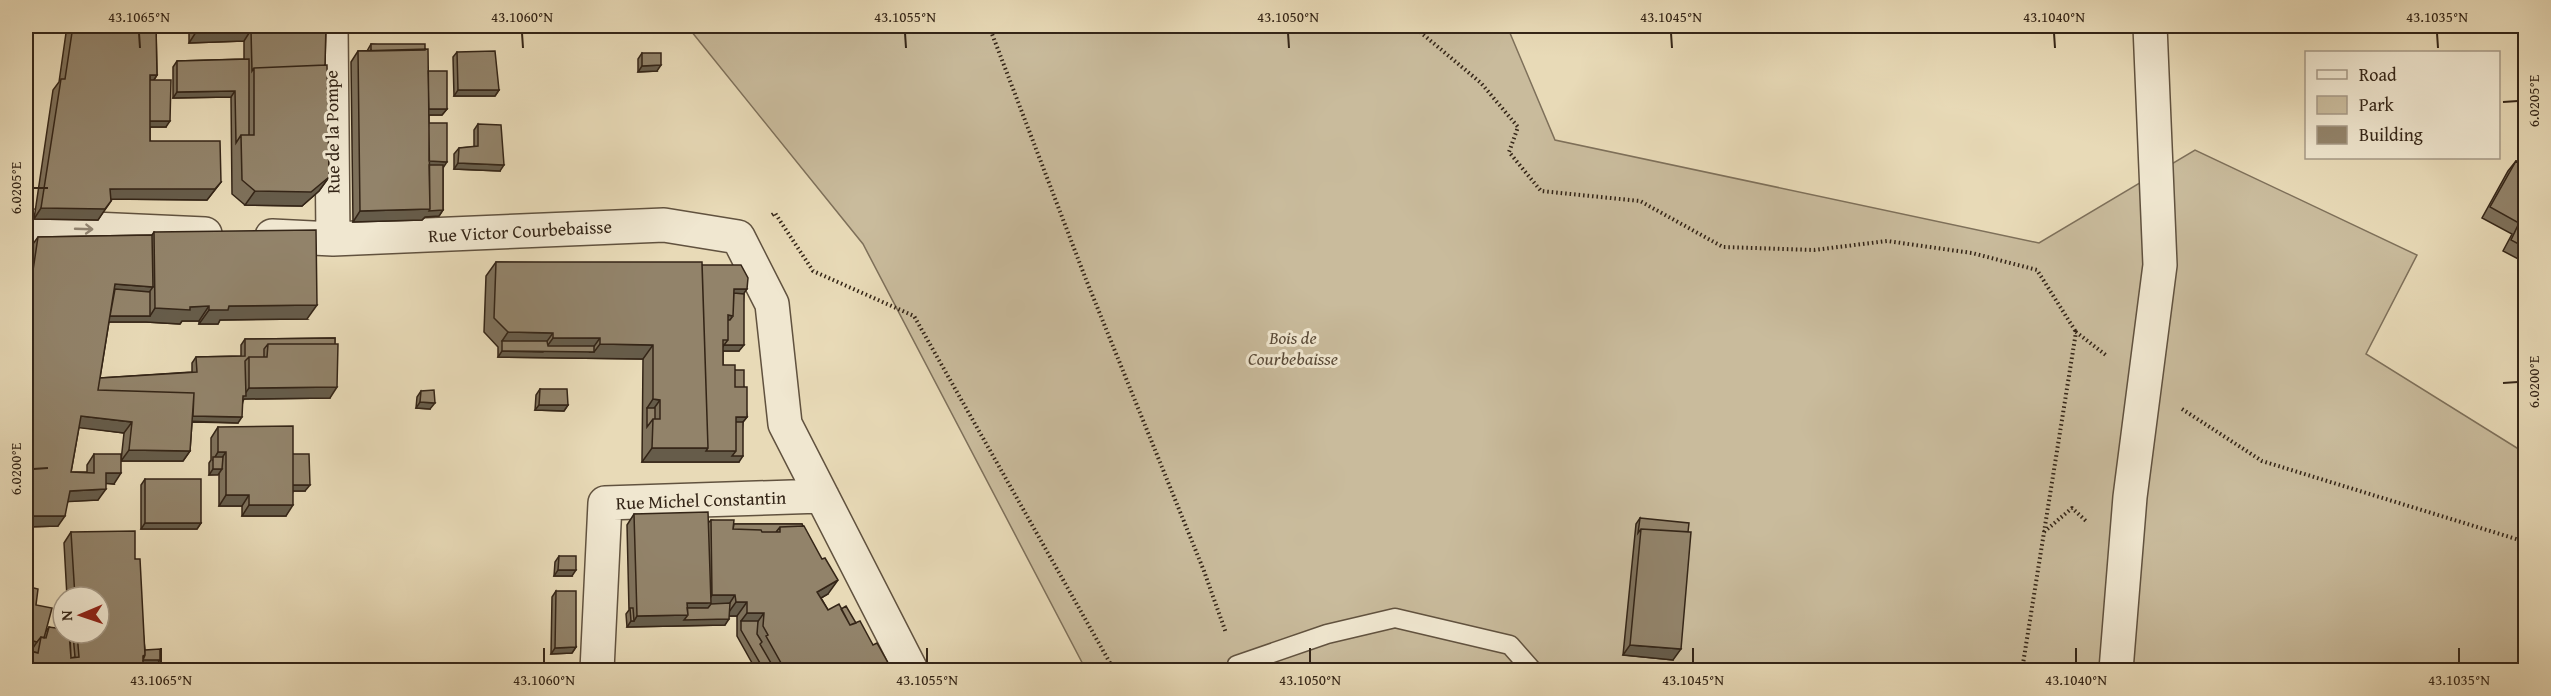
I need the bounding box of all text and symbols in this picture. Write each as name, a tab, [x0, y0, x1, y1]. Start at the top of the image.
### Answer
text: 43.1065°N	[108, 6, 170, 27]
text: 43.1060°N	[491, 6, 553, 27]
text: 43.1055°N	[874, 6, 936, 27]
text: 43.1050°N	[1257, 6, 1319, 27]
text: 43.1045°N	[1640, 6, 1702, 27]
text: 43.1040°N	[2023, 6, 2085, 27]
text: 43.1035°N	[2406, 6, 2468, 27]
legend	[2305, 51, 2500, 159]
text: Road	[2359, 61, 2397, 88]
street label: Rue de la Pompe	[317, 70, 347, 194]
text: 6.0205°E	[2523, 74, 2544, 127]
text: Park	[2359, 91, 2395, 118]
text: Building	[2359, 121, 2423, 148]
text: 6.0205°E	[5, 161, 26, 214]
street label: Rue Victor Courbebaisse	[428, 213, 612, 249]
one-way arrow	[73, 223, 93, 234]
park label: Bois de Courbebaisse	[1248, 324, 1338, 372]
text: 6.0200°E	[2523, 355, 2544, 408]
text: 6.0200°E	[5, 442, 26, 495]
street label: Rue Michel Constantin	[615, 484, 787, 516]
north arrow	[51, 585, 111, 645]
text: N	[54, 609, 78, 621]
text: 43.1065°N	[130, 669, 192, 690]
text: 43.1060°N	[513, 669, 575, 690]
text: 43.1055°N	[896, 669, 958, 690]
text: 43.1050°N	[1279, 669, 1341, 690]
text: 43.1045°N	[1662, 669, 1724, 690]
text: 43.1040°N	[2045, 669, 2107, 690]
text: 43.1035°N	[2428, 669, 2490, 690]

